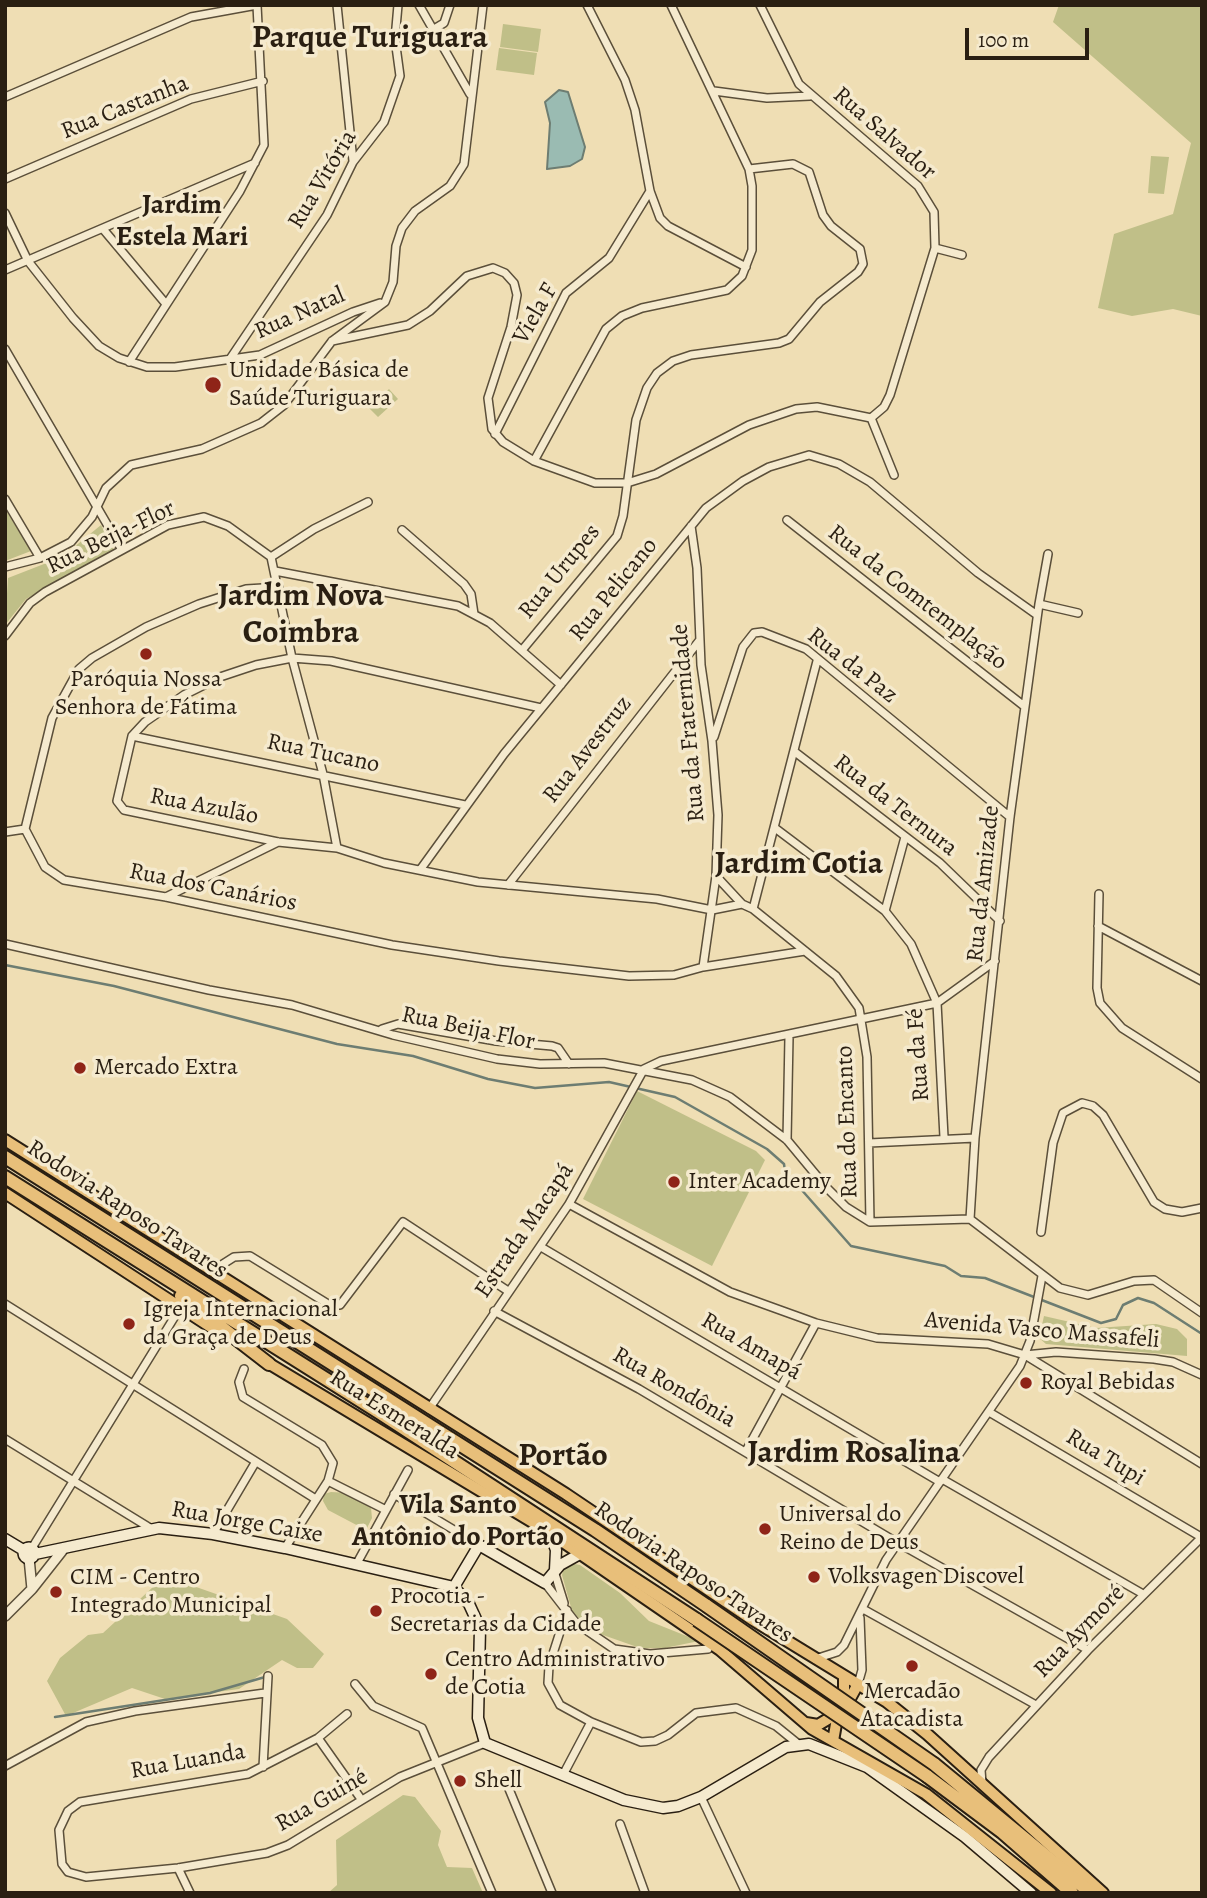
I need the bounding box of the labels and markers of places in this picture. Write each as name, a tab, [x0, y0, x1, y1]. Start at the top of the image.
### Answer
place label: Unidade Básica de Saúde Turiguara	[229, 357, 409, 413]
marker: Unidade Básica de Saúde Turiguara	[203, 375, 223, 395]
marker: Paróquia Nossa Senhora de Fátima	[138, 646, 154, 662]
place label: Paróquia Nossa Senhora de Fátima	[55, 666, 237, 722]
place label: Mercado Extra	[94, 1054, 238, 1082]
marker: Mercado Extra	[72, 1060, 88, 1076]
place label: Inter Academy	[688, 1168, 831, 1196]
marker: Inter Academy	[666, 1174, 682, 1190]
place label: Igreja Internacional da Graça de Deus	[143, 1296, 338, 1352]
marker: Igreja Internacional da Graça de Deus	[121, 1316, 137, 1332]
place label: Royal Bebidas	[1040, 1369, 1175, 1397]
marker: Royal Bebidas	[1018, 1375, 1034, 1391]
place label: Universal do Reino de Deus	[779, 1501, 919, 1557]
marker: Universal do Reino de Deus	[757, 1521, 773, 1537]
place label: Volksvagen Discovel	[828, 1563, 1024, 1591]
place label: CIM - Centro Integrado Municipal	[70, 1564, 271, 1620]
marker: Volksvagen Discovel	[806, 1569, 822, 1585]
place label: Procotia - Secretarias da Cidade	[390, 1583, 601, 1639]
marker: CIM - Centro Integrado Municipal	[48, 1584, 64, 1600]
marker: Procotia - Secretarias da Cidade	[368, 1603, 384, 1619]
place label: Centro Administrativo de Cotia	[445, 1646, 665, 1702]
marker: Mercadão Atacadista	[904, 1658, 920, 1674]
marker: Centro Administrativo de Cotia	[423, 1666, 439, 1682]
place label: Mercadão Atacadista	[861, 1678, 963, 1734]
place label: Shell	[474, 1767, 522, 1795]
marker: Shell	[452, 1773, 468, 1789]

